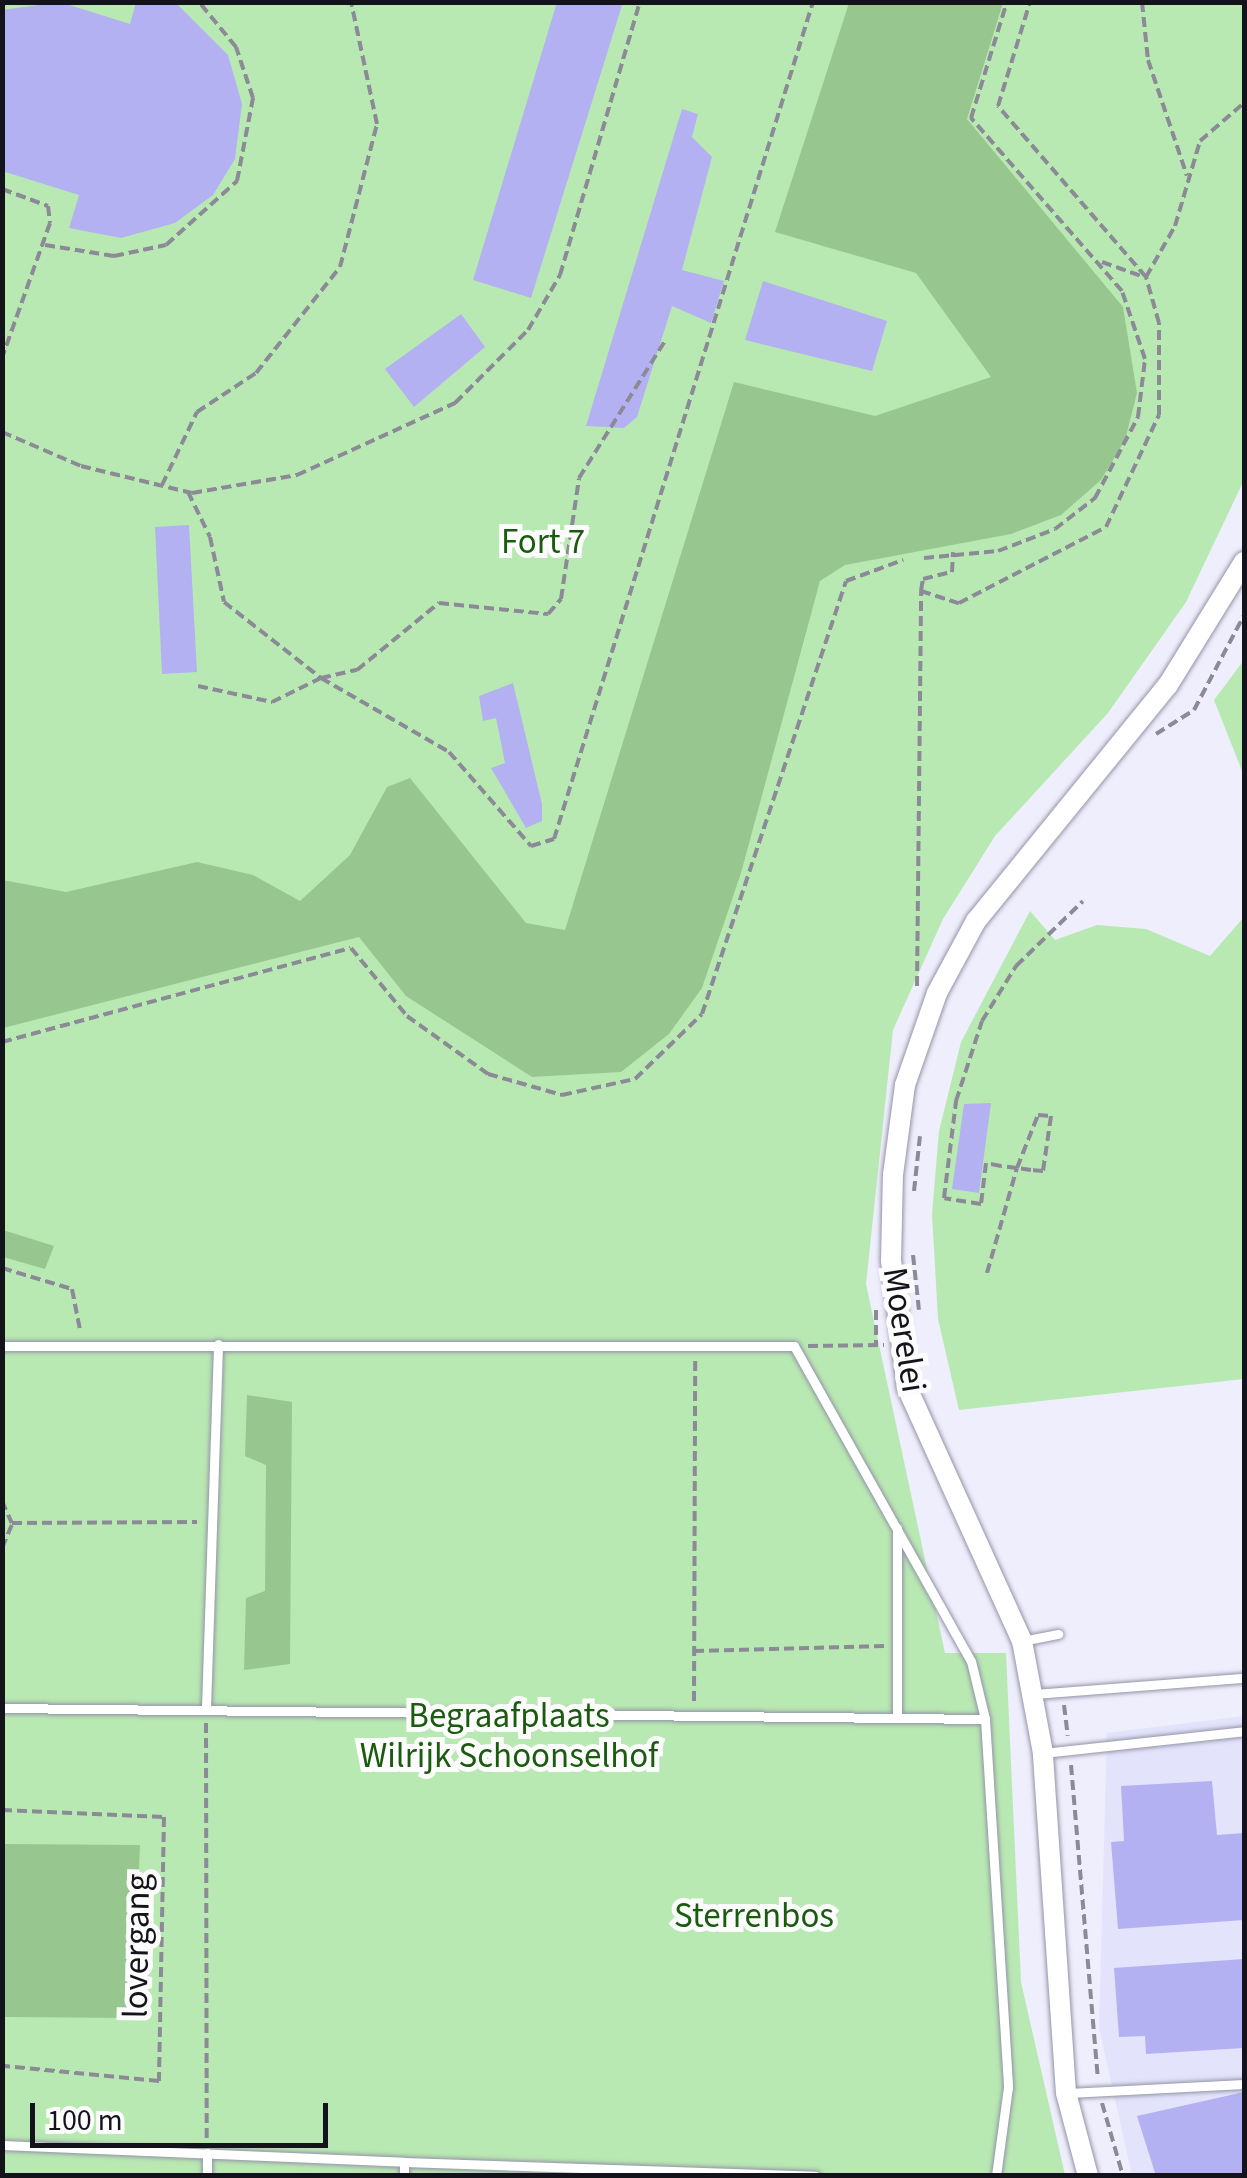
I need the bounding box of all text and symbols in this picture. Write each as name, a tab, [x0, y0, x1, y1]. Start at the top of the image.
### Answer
park label: Fort 7	[501, 521, 585, 563]
street label: Moerelei	[873, 1265, 935, 1395]
park label: Begraafplaats Wilrijk Schoonselhof	[360, 1695, 658, 1777]
street label: lovergang	[115, 1873, 159, 2019]
park label: Sterrenbos	[674, 1895, 834, 1937]
scale bar	[35, 2083, 332, 2145]
text: 100 m	[47, 2099, 123, 2142]

